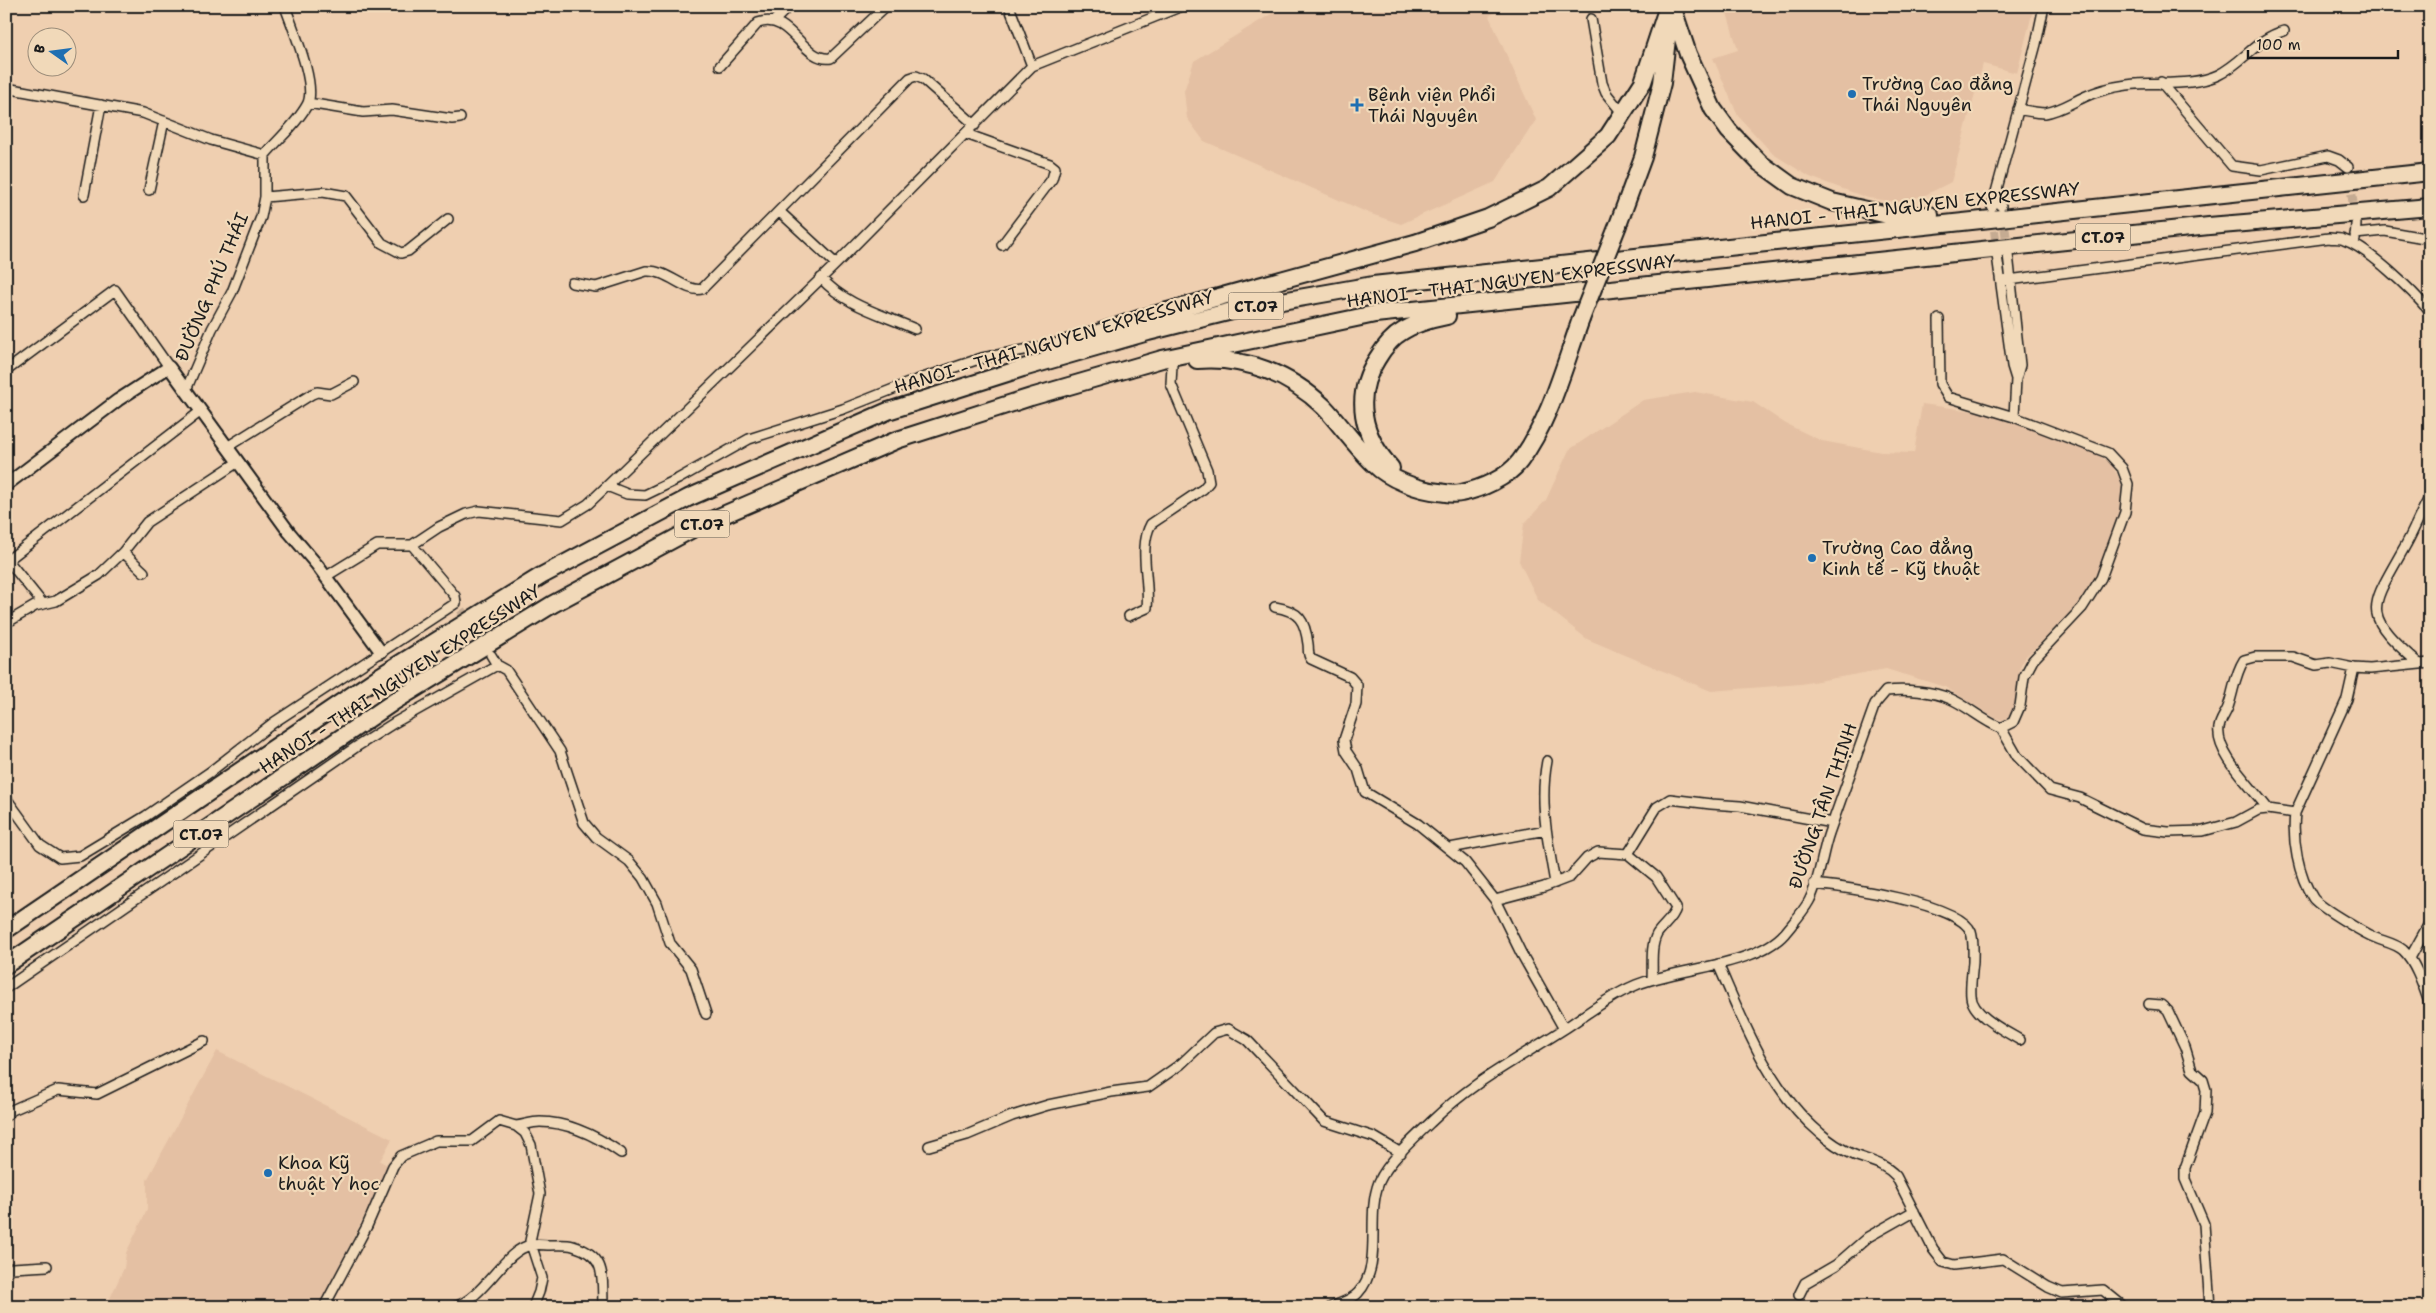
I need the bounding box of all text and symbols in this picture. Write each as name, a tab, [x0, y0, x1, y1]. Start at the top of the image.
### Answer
north arrow	[28, 28, 78, 78]
scale bar	[2248, 28, 2398, 60]
text: 100 m	[2256, 35, 2301, 55]
text: B	[30, 42, 49, 55]
place label: Trường Cao đẳng Thái Nguyên	[1862, 72, 2013, 117]
place label: Bệnh viện Phổi Thái Nguyên	[1368, 83, 1496, 128]
marker: Trường Cao đẳng Thái Nguyên	[1846, 88, 1858, 100]
marker: Bệnh viện Phổi Thái Nguyên	[1350, 98, 1364, 112]
street label: HANOI - THAI NGUYEN EXPRESSWAY	[1749, 177, 2081, 235]
street label: ĐƯỜNG PHÚ THÁI	[170, 209, 254, 365]
road number: CT.07	[2076, 223, 2130, 250]
street label: HANOI - THAI NGUYEN EXPRESSWAY	[1345, 249, 1677, 313]
street label: HANOI - THAI NGUYEN EXPRESSWAY	[891, 285, 1217, 399]
road number: CT.07	[1228, 292, 1284, 320]
road number: CT.07	[674, 510, 730, 538]
place label: Trường Cao đẳng Kinh tế - Kỹ thuật	[1822, 536, 1981, 581]
marker: Trường Cao đẳng Kinh tế - Kỹ thuật	[1806, 552, 1818, 564]
street label: HANOI - THAI NGUYEN EXPRESSWAY	[254, 579, 546, 779]
street label: ĐƯỜNG TÂN THỊNH	[1783, 720, 1863, 892]
road number: CT.07	[174, 821, 228, 848]
place label: Khoa Kỹ thuật Y học	[278, 1151, 380, 1196]
marker: Khoa Kỹ thuật Y học	[262, 1167, 274, 1179]

